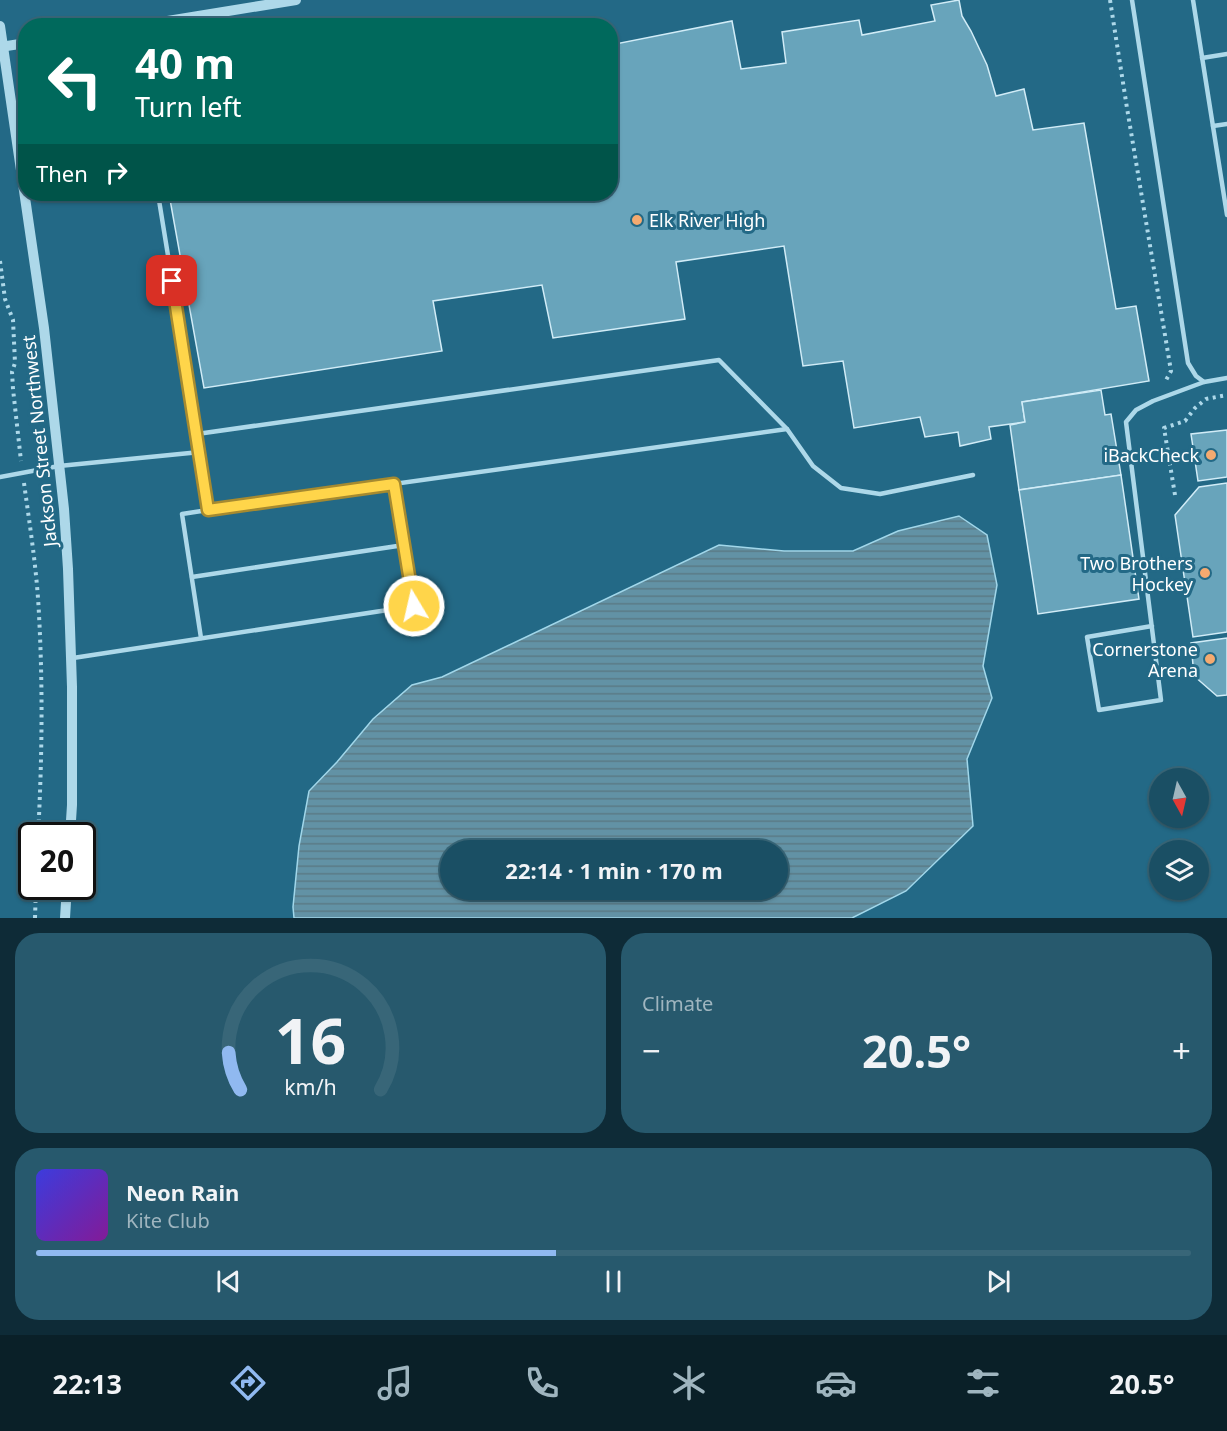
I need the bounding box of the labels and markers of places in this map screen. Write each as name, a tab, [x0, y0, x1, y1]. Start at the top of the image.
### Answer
place label: Elk River High	[649, 208, 765, 232]
marker: Elk River High	[630, 213, 644, 227]
pin	[146, 255, 197, 306]
place label: iBackCheck	[1103, 443, 1199, 467]
marker: iBackCheck	[1204, 448, 1218, 462]
place label: Two Brothers Hockey	[1080, 551, 1194, 596]
marker: Two Brothers Hockey	[1198, 566, 1212, 580]
place label: Cornerstone Arena	[1092, 637, 1198, 682]
marker: Cornerstone Arena	[1203, 652, 1217, 666]

